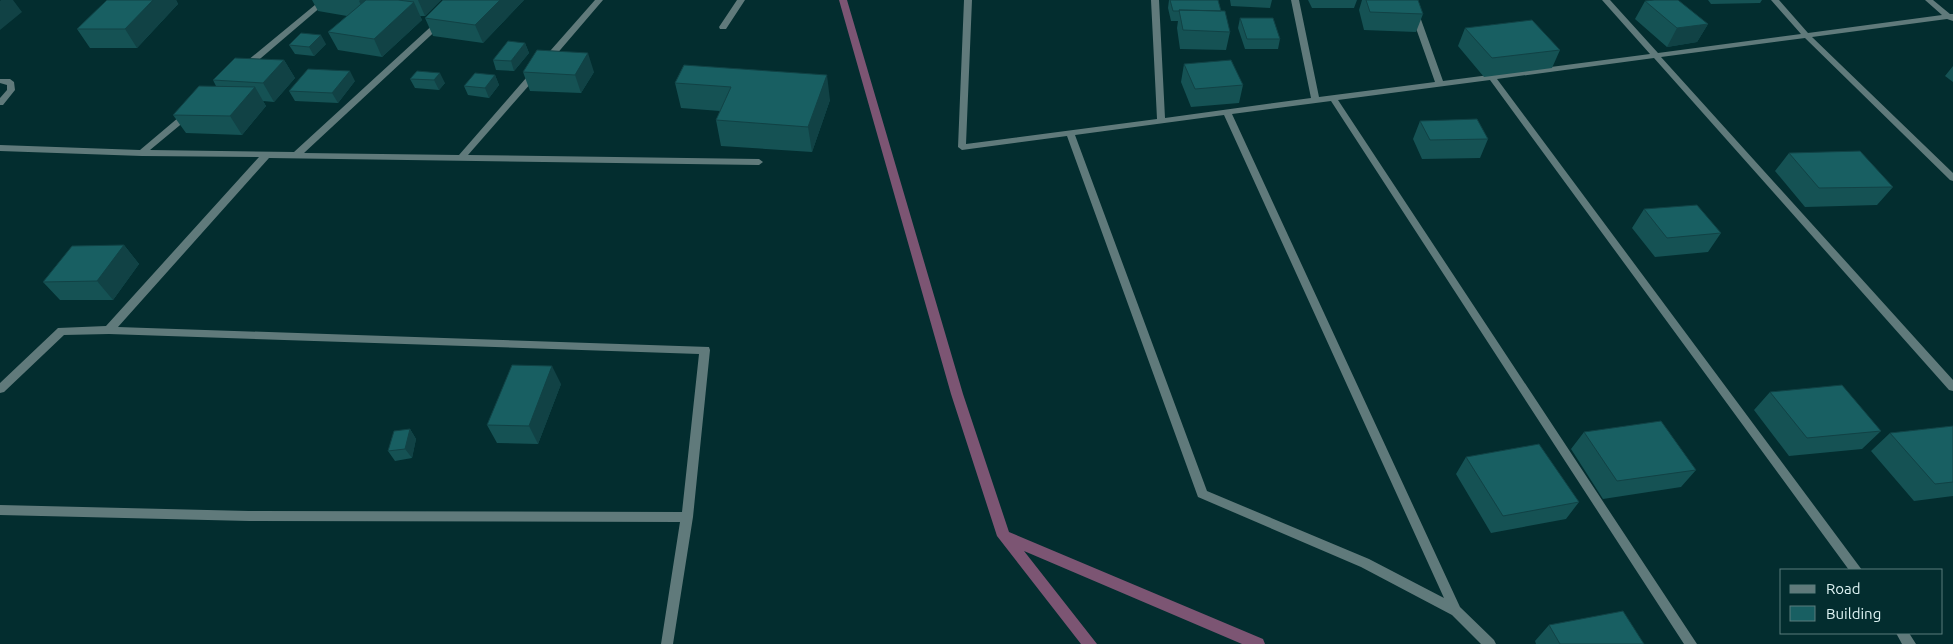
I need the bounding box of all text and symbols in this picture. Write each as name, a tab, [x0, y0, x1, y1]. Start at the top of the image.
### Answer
legend	[1780, 569, 1943, 634]
text: Road	[1826, 580, 1861, 597]
text: Building	[1826, 605, 1881, 622]

